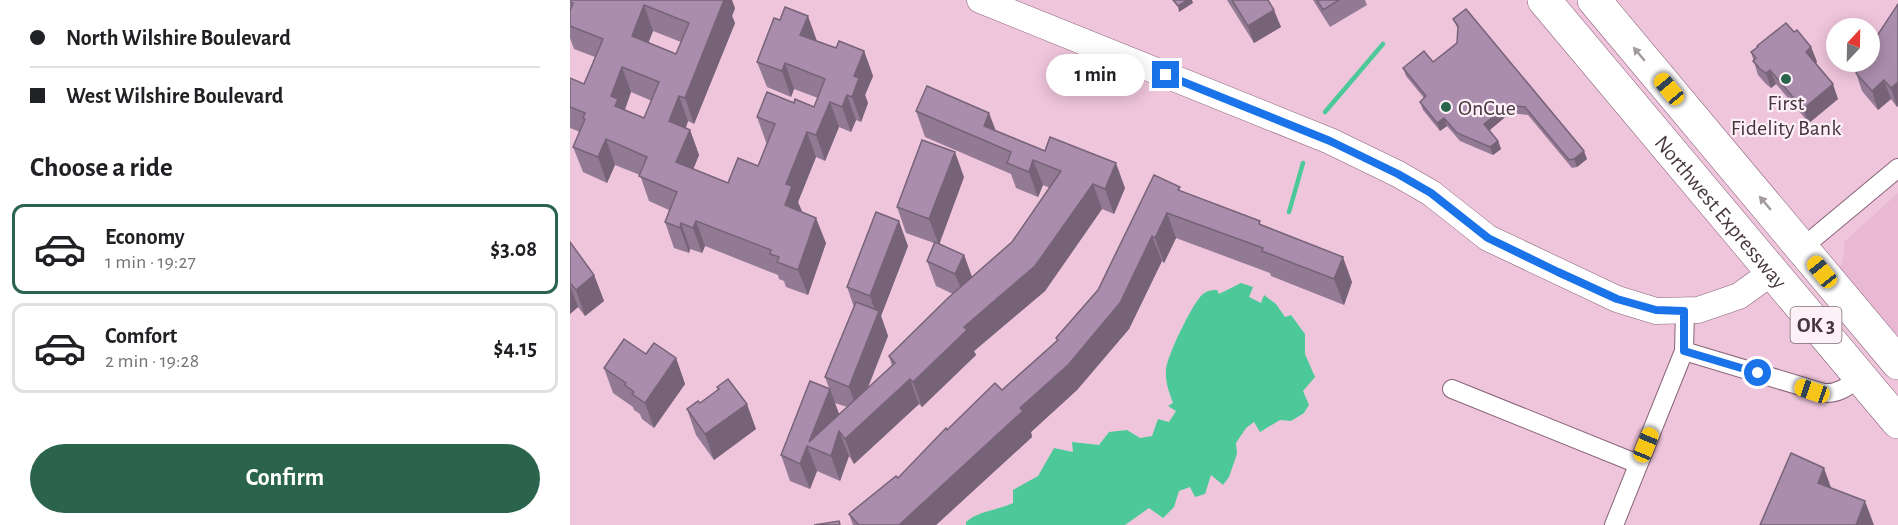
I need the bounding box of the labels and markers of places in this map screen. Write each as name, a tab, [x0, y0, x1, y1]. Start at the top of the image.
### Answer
marker: First Fidelity Bank	[1779, 72, 1793, 86]
place label: First Fidelity Bank	[1731, 92, 1841, 139]
place label: OnCue	[1458, 97, 1516, 119]
marker: OnCue	[1439, 100, 1453, 114]

